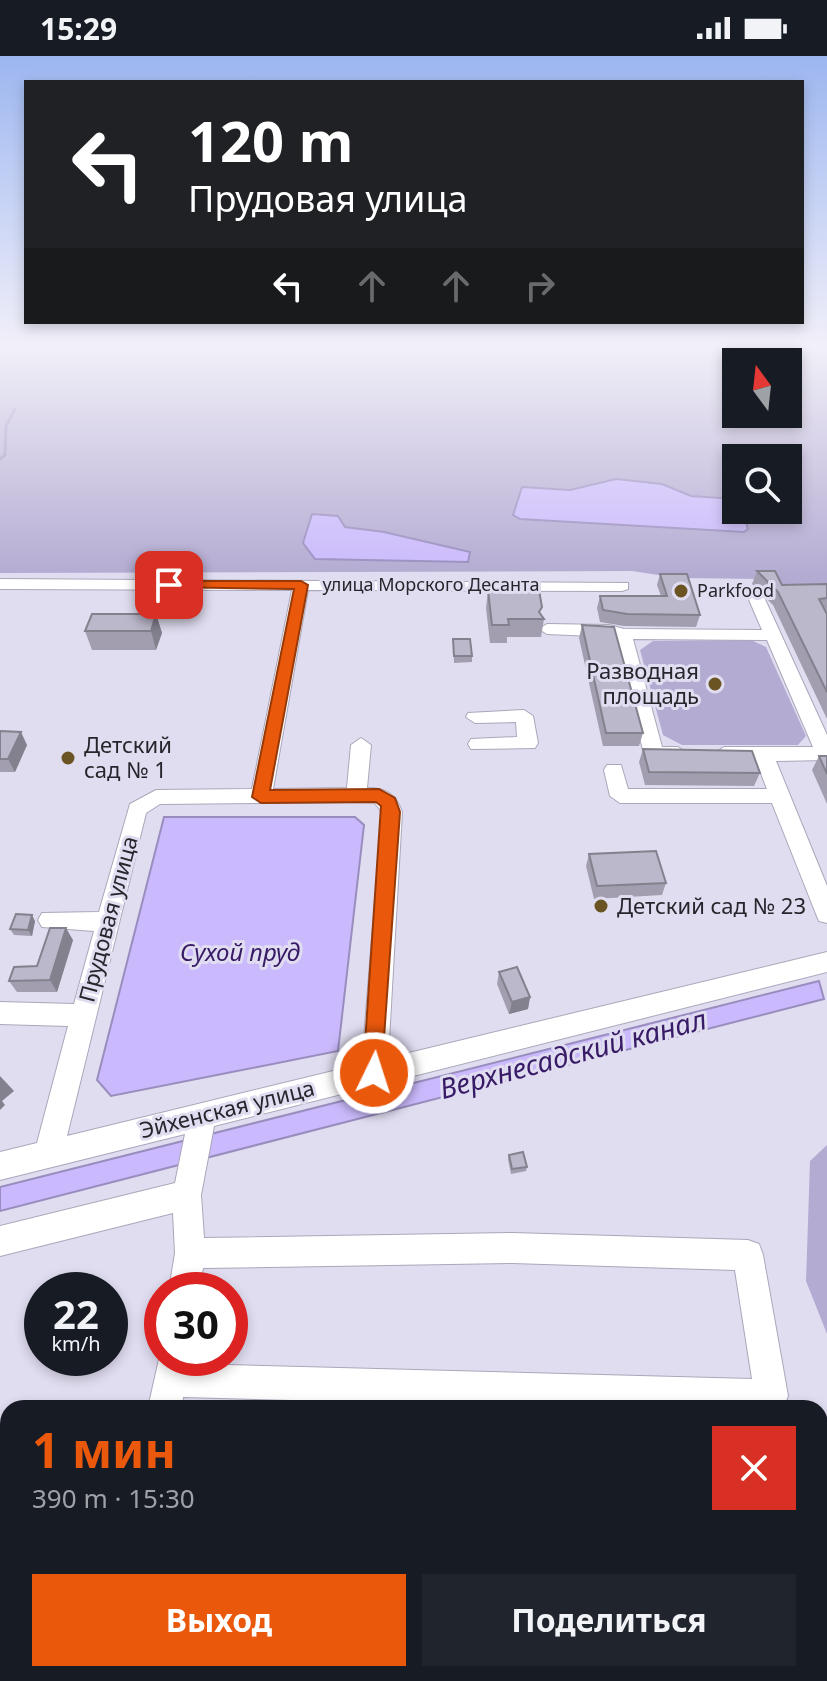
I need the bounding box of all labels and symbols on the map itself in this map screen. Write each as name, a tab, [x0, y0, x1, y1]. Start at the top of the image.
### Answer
north arrow	[722, 348, 802, 428]
pin	[135, 551, 203, 619]
street label: улица Морского Десанта	[323, 572, 539, 596]
place label: Parkfood	[697, 578, 774, 602]
marker: Parkfood	[672, 582, 690, 600]
place label: Разводная площадь	[586, 655, 699, 710]
marker: Разводная площадь	[706, 675, 724, 693]
place label: Детский сад № 1	[84, 729, 172, 784]
marker: Детский сад № 1	[59, 749, 77, 767]
street label: Прудовая улица	[70, 832, 144, 1005]
place label: Детский сад № 23	[617, 890, 806, 920]
marker: Детский сад № 23	[592, 897, 610, 915]
water label: Сухой пруд	[180, 935, 300, 968]
water label: Верхнесадский канал	[435, 999, 710, 1107]
position arrow	[332, 1031, 416, 1115]
street label: Эйхенская улица	[136, 1072, 317, 1144]
speed limit sign: 30	[144, 1272, 248, 1376]

